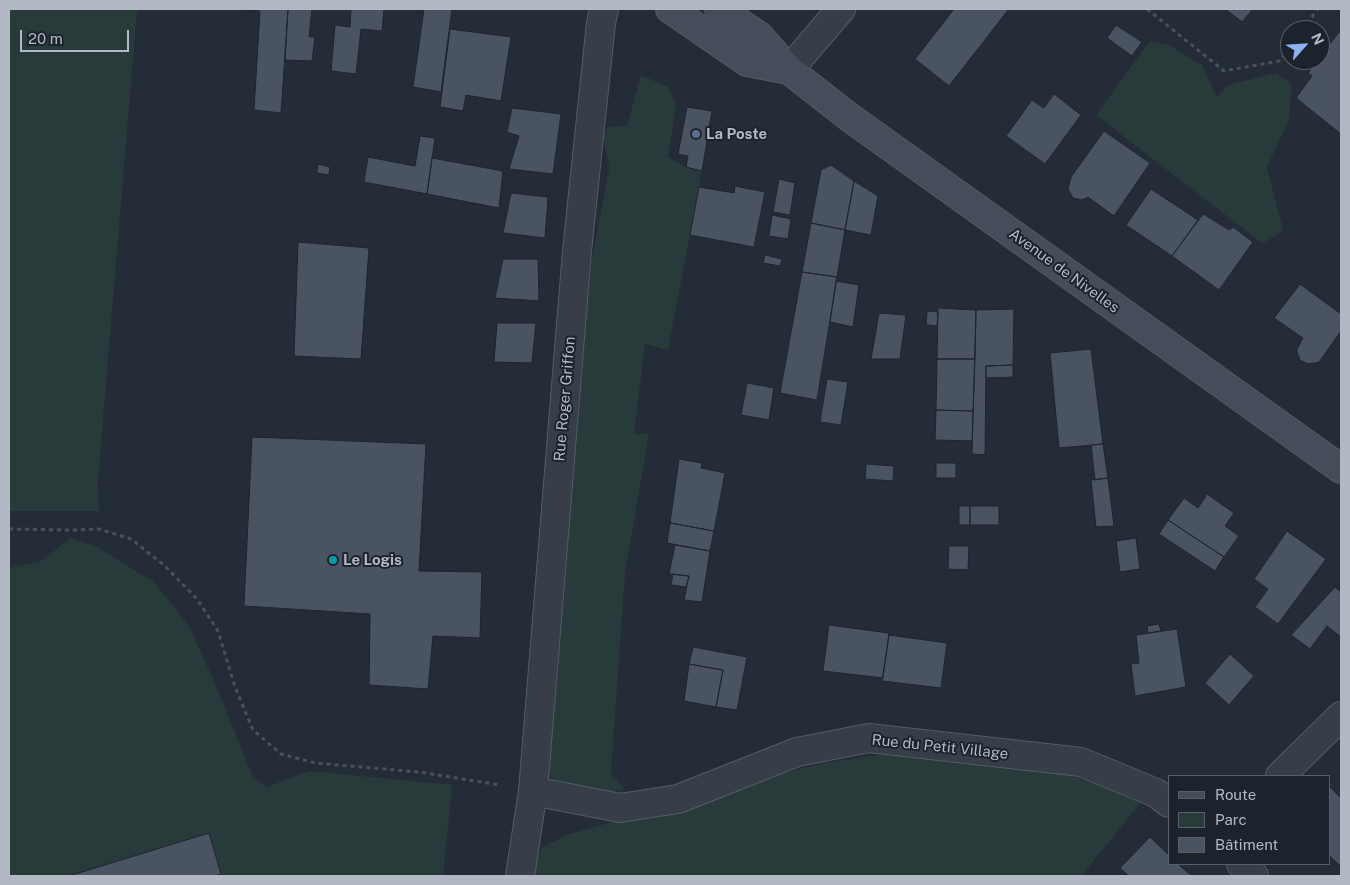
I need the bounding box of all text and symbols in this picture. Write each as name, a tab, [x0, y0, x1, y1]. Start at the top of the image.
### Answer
scale bar	[22, 20, 131, 52]
north arrow	[1280, 20, 1330, 70]
text: 20 m	[28, 30, 63, 47]
text: N	[1308, 30, 1327, 47]
place label: La Poste	[706, 125, 767, 143]
marker: La Poste	[690, 128, 702, 140]
street label: Avenue de Nivelles	[1005, 225, 1123, 317]
street label: Rue Roger Griffon	[551, 336, 579, 462]
place label: Le Logis	[343, 551, 402, 569]
marker: Le Logis	[327, 554, 339, 566]
street label: Rue du Petit Village	[871, 731, 1009, 763]
legend	[1168, 775, 1330, 865]
text: Route	[1215, 786, 1256, 803]
text: Parc	[1215, 811, 1247, 828]
text: Bâtiment	[1215, 836, 1278, 853]

